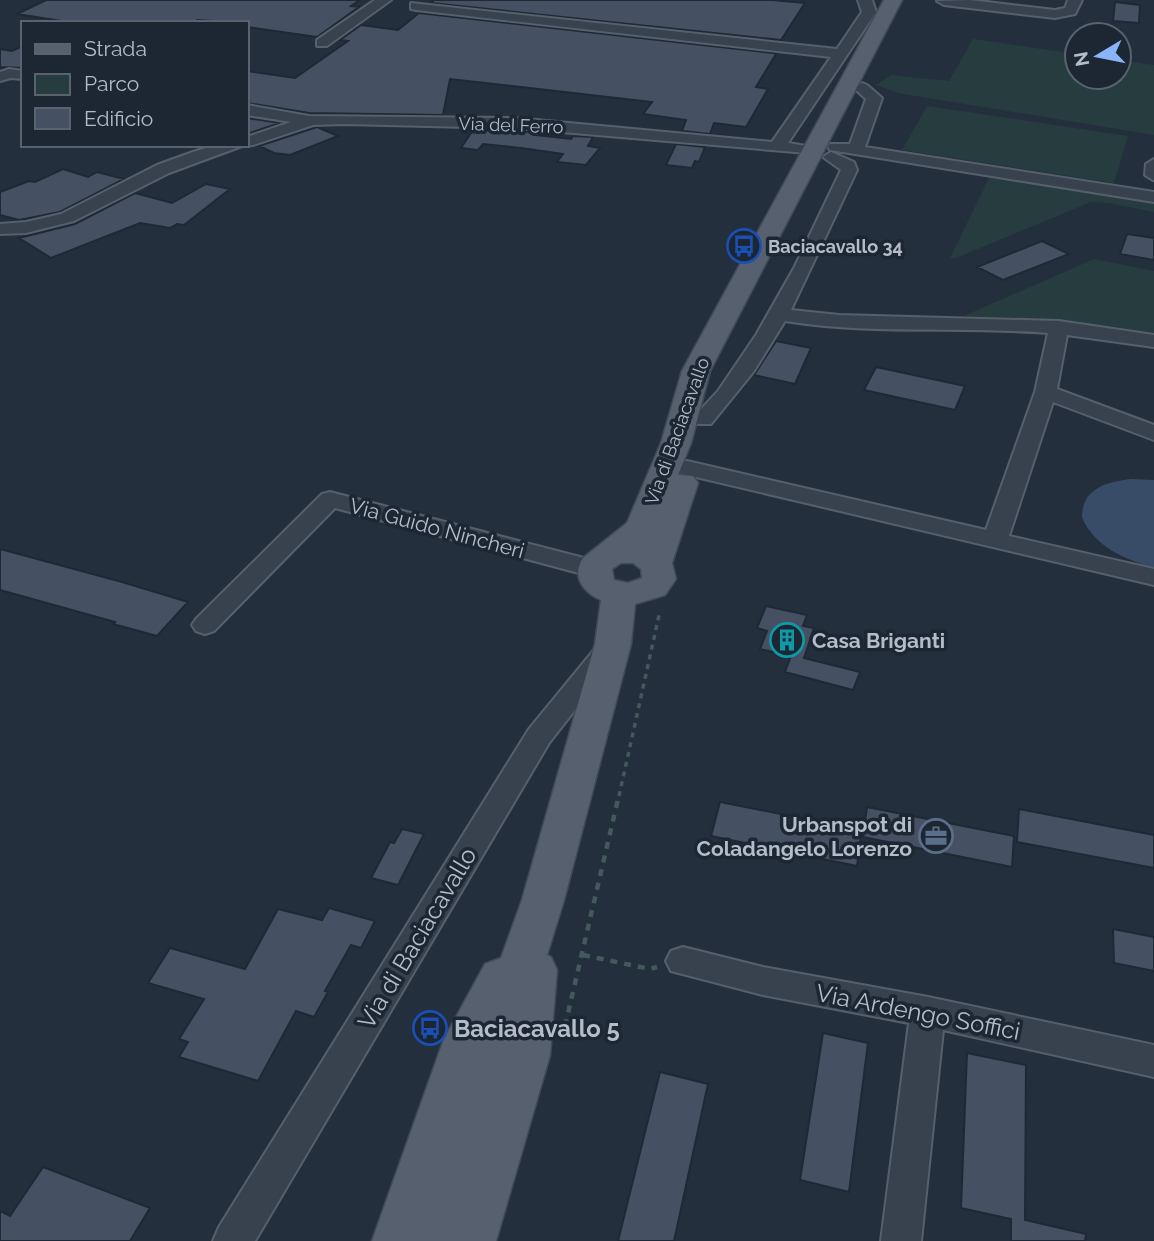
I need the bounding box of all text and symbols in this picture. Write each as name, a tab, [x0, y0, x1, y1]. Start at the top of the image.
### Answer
legend	[21, 21, 248, 147]
north arrow	[1063, 21, 1133, 91]
text: Strada	[84, 36, 147, 61]
text: N	[1069, 50, 1093, 68]
text: Parco	[84, 71, 139, 96]
text: Edificio	[84, 106, 153, 131]
street label: Via del Ferro	[458, 113, 564, 137]
bus stop icon: Baciacavallo 34	[725, 227, 763, 265]
place label: Baciacavallo 34	[768, 236, 903, 257]
street label: Via di Baciacavallo	[641, 354, 713, 507]
street label: Via Guido Nincheri	[347, 493, 527, 563]
building icon: Casa Briganti	[768, 621, 806, 659]
place label: Casa Briganti	[812, 628, 945, 653]
place label: Urbanspot di Coladangelo Lorenzo	[697, 812, 912, 861]
office icon: Urbanspot di Coladangelo Lorenzo	[917, 817, 955, 855]
street label: Via di Baciacavallo	[351, 842, 483, 1034]
street label: Via Ardengo Soffici	[814, 978, 1022, 1046]
bus stop icon: Baciacavallo 5	[411, 1009, 449, 1047]
place label: Baciacavallo 5	[454, 1014, 620, 1043]

